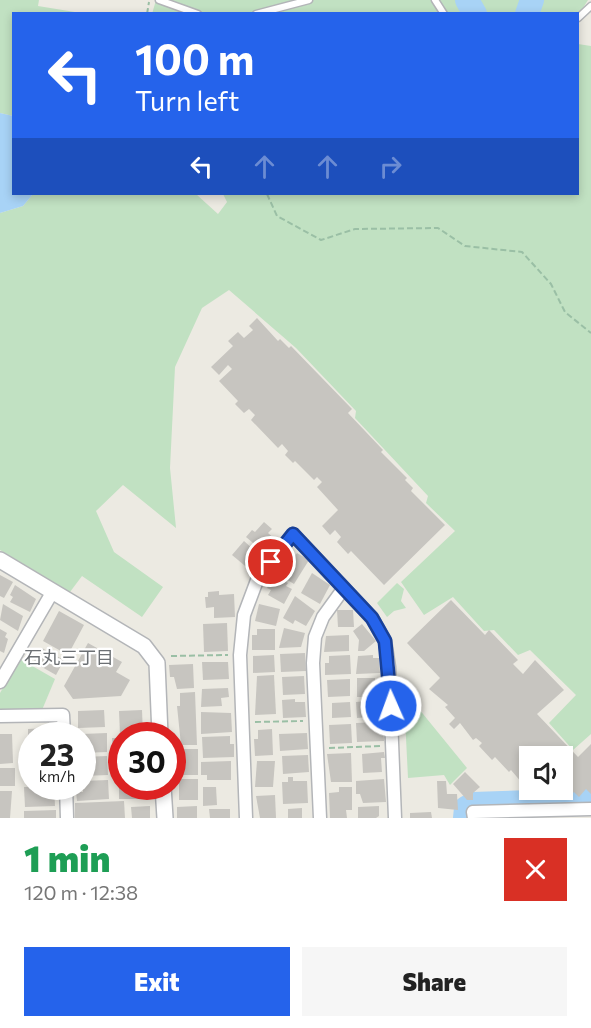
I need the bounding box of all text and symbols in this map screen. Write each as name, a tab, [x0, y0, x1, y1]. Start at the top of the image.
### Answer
text: 100 m	[135, 32, 255, 84]
icon: left	[36, 36, 114, 114]
text: Turn left	[135, 84, 239, 117]
icon: left	[185, 150, 218, 183]
icon: ahead	[248, 150, 281, 183]
icon: ahead	[311, 150, 344, 183]
icon: right	[374, 150, 407, 183]
pin	[245, 536, 296, 587]
icon: arrive	[254, 545, 287, 578]
district label: 石丸三丁目	[24, 646, 114, 668]
position arrow	[359, 674, 423, 738]
speed limit sign: 30	[108, 722, 186, 800]
text: 23	[40, 735, 74, 772]
map controls	[519, 746, 573, 800]
button: sound	[519, 746, 573, 800]
text: km/h	[39, 767, 75, 785]
text: 1 min	[24, 835, 110, 879]
button: close	[504, 838, 567, 901]
text: 120 m · 12:38	[24, 880, 138, 904]
button: Exit	[24, 947, 290, 1016]
button: Share	[302, 947, 567, 1016]

